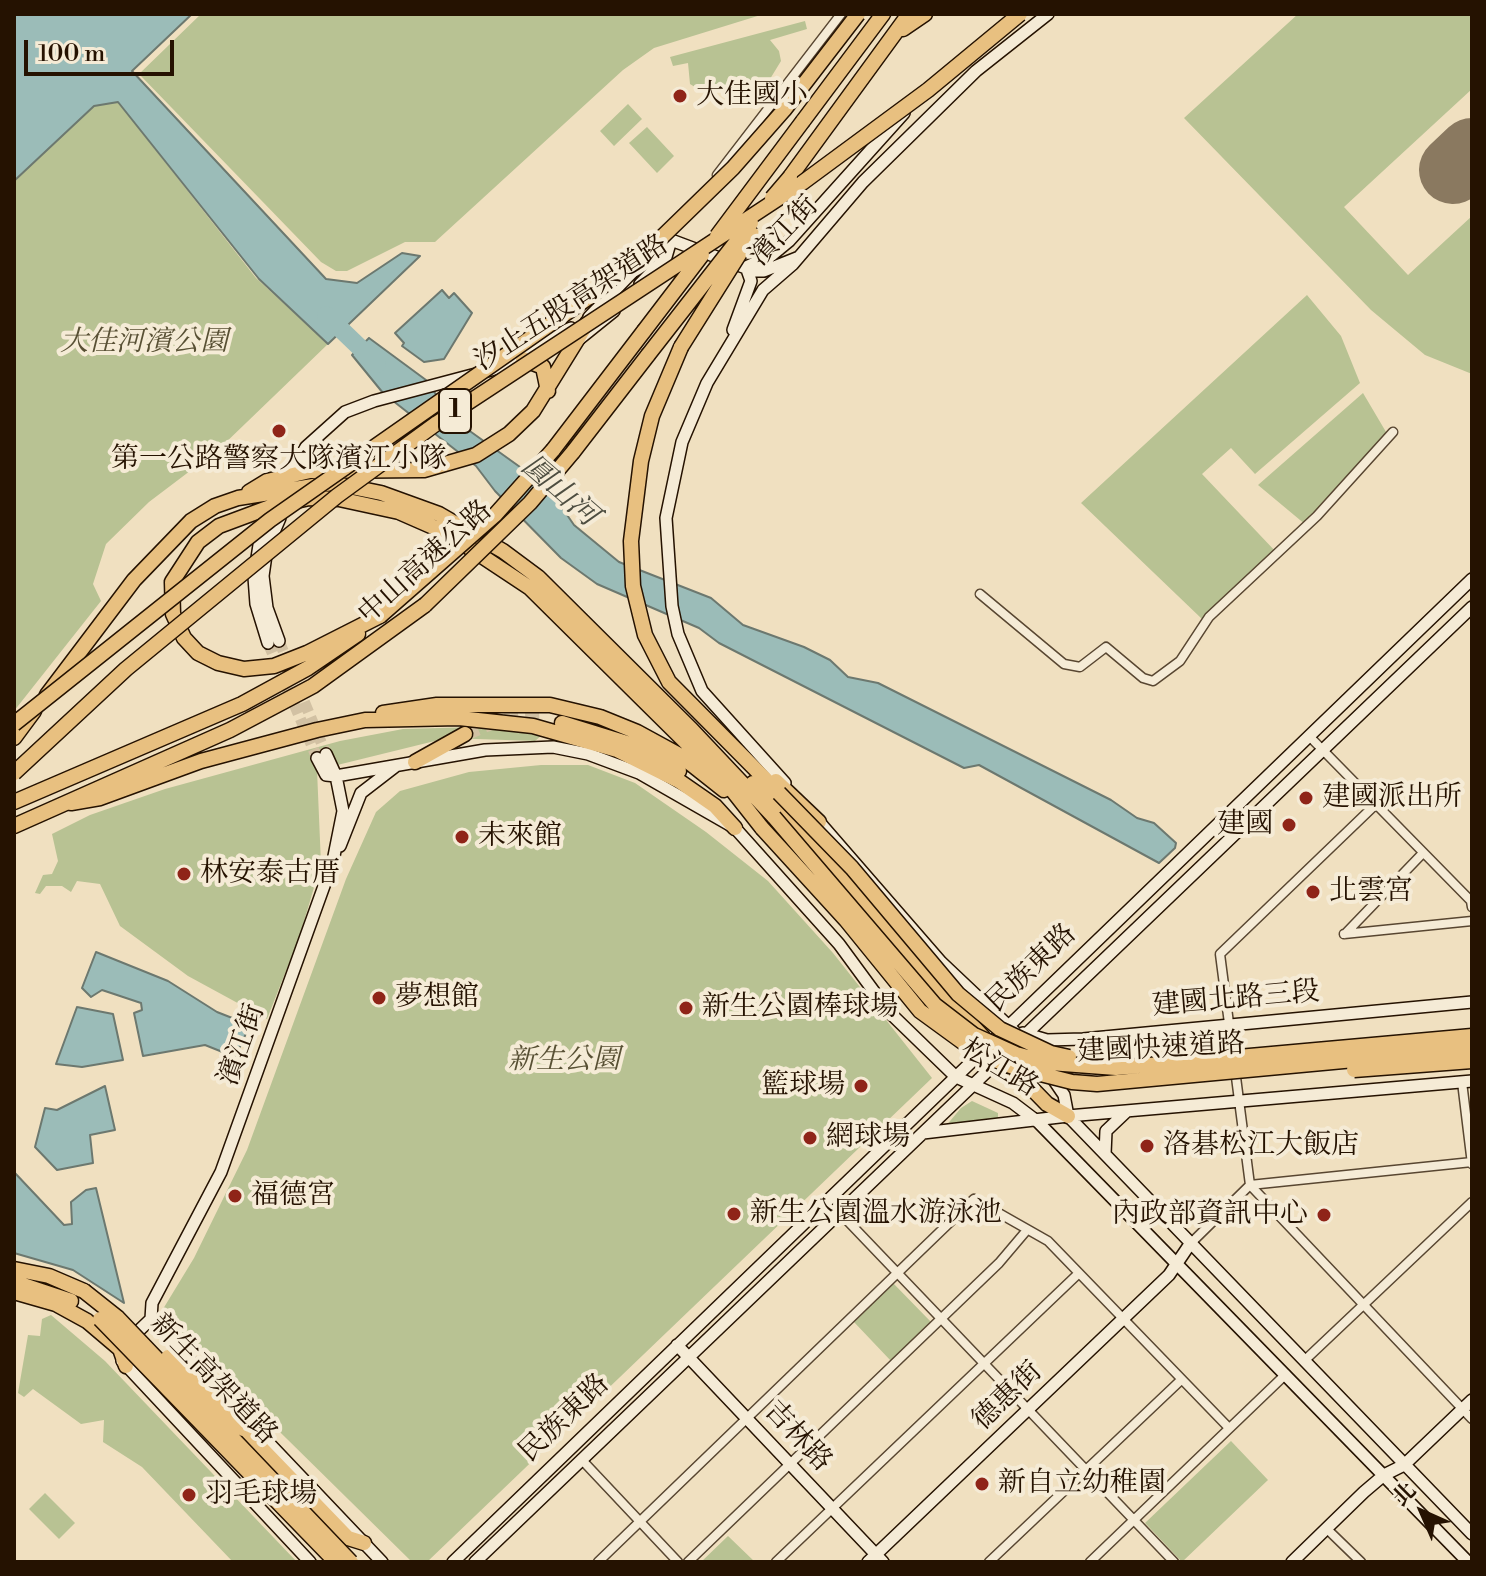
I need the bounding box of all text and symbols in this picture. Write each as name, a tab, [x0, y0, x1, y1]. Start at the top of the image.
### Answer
scale bar	[28, 24, 178, 74]
text: 100 m	[38, 39, 105, 69]
place label: 大佳國小	[696, 79, 808, 113]
marker: 大佳國小	[671, 87, 689, 105]
street label: 濱江街	[744, 190, 826, 274]
street label: 汐止五股高架道路	[469, 229, 675, 379]
park label: 大佳河濱公園	[60, 326, 228, 360]
road number: 1	[439, 389, 471, 433]
marker: 第一公路警察大隊濱江小隊	[270, 422, 288, 440]
place label: 第一公路警察大隊濱江小隊	[111, 443, 447, 477]
water label: 圓山河	[513, 449, 605, 535]
street label: 中山高速公路	[352, 494, 500, 632]
place label: 建國派出所	[1322, 781, 1462, 815]
marker: 建國派出所	[1297, 789, 1315, 807]
place label: 建國	[1217, 808, 1273, 842]
marker: 建國	[1280, 816, 1298, 834]
place label: 未來館	[478, 820, 562, 854]
marker: 未來館	[453, 828, 471, 846]
place label: 林安泰古厝	[200, 857, 340, 891]
marker: 林安泰古厝	[175, 865, 193, 883]
place label: 北雲宮	[1329, 875, 1413, 909]
marker: 北雲宮	[1304, 883, 1322, 901]
street label: 民族東路	[980, 918, 1084, 1020]
street label: 建國北路三段	[1151, 976, 1321, 1024]
place label: 夢想館	[395, 981, 479, 1015]
marker: 夢想館	[370, 989, 388, 1007]
place label: 新生公園棒球場	[702, 991, 898, 1025]
marker: 新生公園棒球場	[677, 999, 695, 1017]
street label: 濱江街	[213, 1000, 273, 1090]
street label: 建國快速道路	[1076, 1028, 1246, 1070]
street label: 松江路	[954, 1033, 1044, 1105]
park label: 新生公園	[508, 1044, 620, 1078]
place label: 籃球場	[761, 1069, 845, 1103]
marker: 籃球場	[852, 1077, 870, 1095]
place label: 網球場	[826, 1121, 910, 1155]
marker: 網球場	[801, 1129, 819, 1147]
place label: 洛碁松江大飯店	[1163, 1129, 1359, 1163]
marker: 洛碁松江大飯店	[1138, 1137, 1156, 1155]
place label: 福德宮	[251, 1179, 335, 1213]
marker: 福德宮	[226, 1187, 244, 1205]
place label: 新生公園溫水游泳池	[750, 1197, 1002, 1231]
place label: 內政部資訊中心	[1112, 1198, 1308, 1232]
marker: 新生公園溫水游泳池	[725, 1205, 743, 1223]
marker: 內政部資訊中心	[1315, 1206, 1333, 1224]
street label: 新生高架道路	[143, 1308, 283, 1452]
street label: 德惠街	[966, 1356, 1050, 1438]
street label: 民族東路	[513, 1368, 617, 1470]
street label: 吉林路	[756, 1395, 838, 1479]
place label: 新自立幼稚園	[998, 1467, 1166, 1501]
north arrow	[1382, 1472, 1462, 1552]
marker: 新自立幼稚園	[973, 1475, 991, 1493]
text: 北	[1387, 1477, 1422, 1512]
place label: 羽毛球場	[205, 1478, 317, 1512]
marker: 羽毛球場	[180, 1486, 198, 1504]

